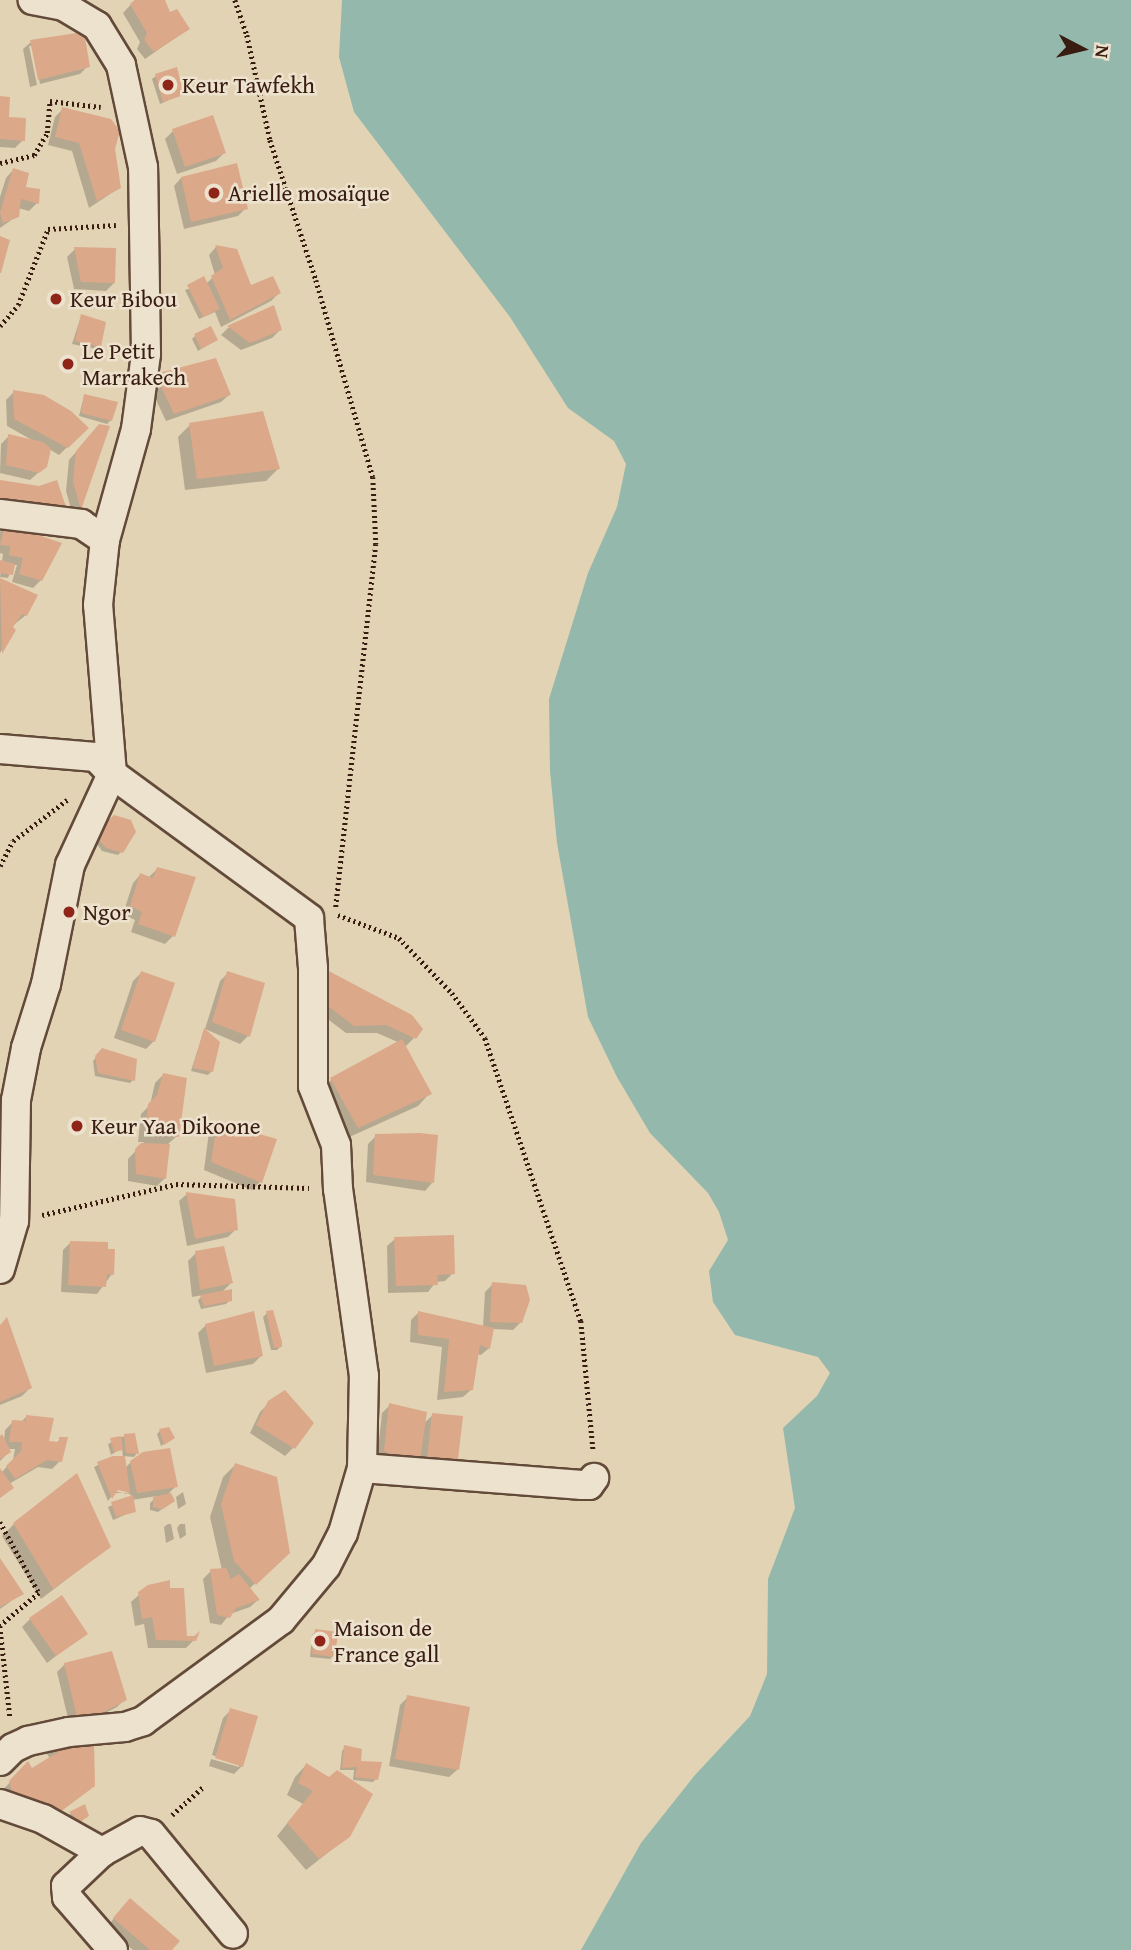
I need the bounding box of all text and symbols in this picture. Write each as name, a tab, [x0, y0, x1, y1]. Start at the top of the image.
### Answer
north arrow	[1047, 14, 1117, 84]
text: N	[1088, 44, 1118, 60]
place label: Keur Tawfekh	[182, 71, 315, 99]
marker: Keur Tawfekh	[160, 77, 176, 93]
place label: Arielle mosaïque	[228, 179, 390, 207]
marker: Arielle mosaïque	[206, 185, 222, 201]
place label: Keur Bibou	[70, 285, 177, 313]
marker: Keur Bibou	[48, 291, 64, 307]
place label: Le Petit Marrakech	[82, 337, 186, 391]
marker: Le Petit Marrakech	[60, 356, 76, 372]
place label: Ngor	[83, 898, 131, 926]
marker: Ngor	[61, 904, 77, 920]
place label: Keur Yaa Dikoone	[91, 1112, 260, 1140]
marker: Keur Yaa Dikoone	[69, 1118, 85, 1134]
place label: Maison de France gall	[334, 1614, 440, 1668]
marker: Maison de France gall	[312, 1633, 328, 1649]

